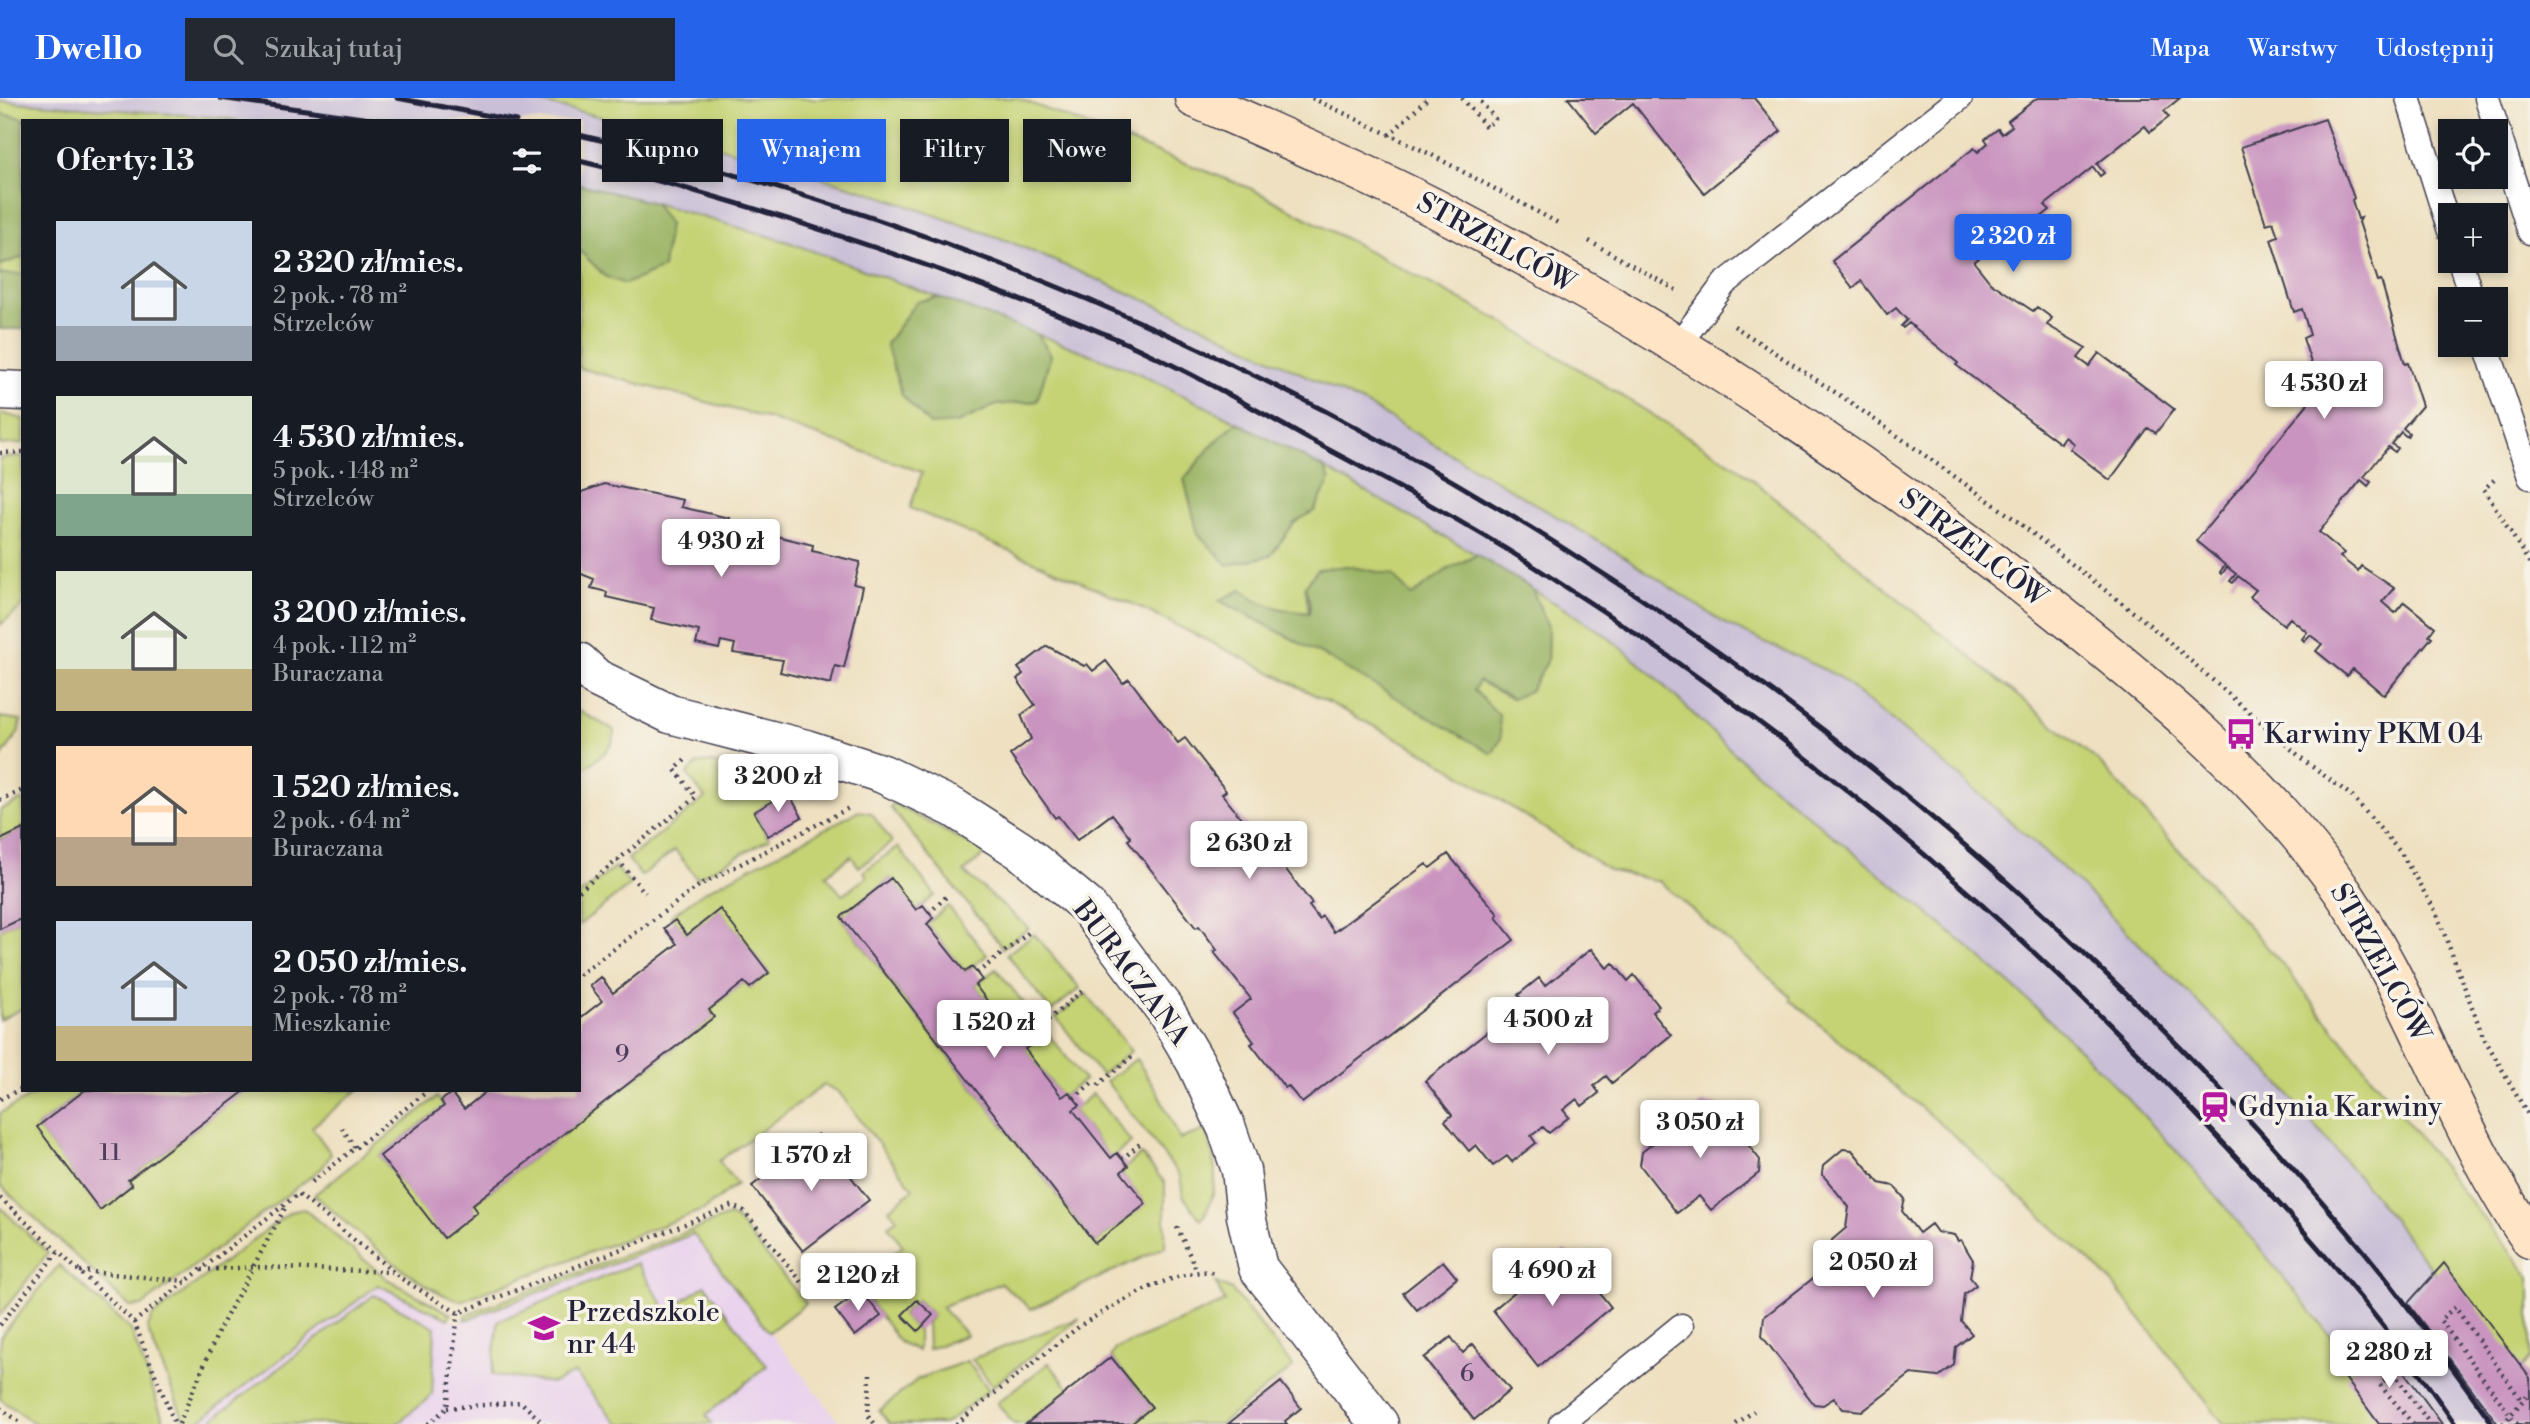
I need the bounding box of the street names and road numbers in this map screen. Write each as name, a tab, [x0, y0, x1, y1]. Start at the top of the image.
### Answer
street label: STRZELCÓW	[1411, 183, 1584, 302]
street label: STRZELCÓW	[1892, 480, 2056, 616]
street label: STRZELCÓW	[2322, 877, 2440, 1050]
street label: BURACZANA	[1064, 893, 1197, 1053]

